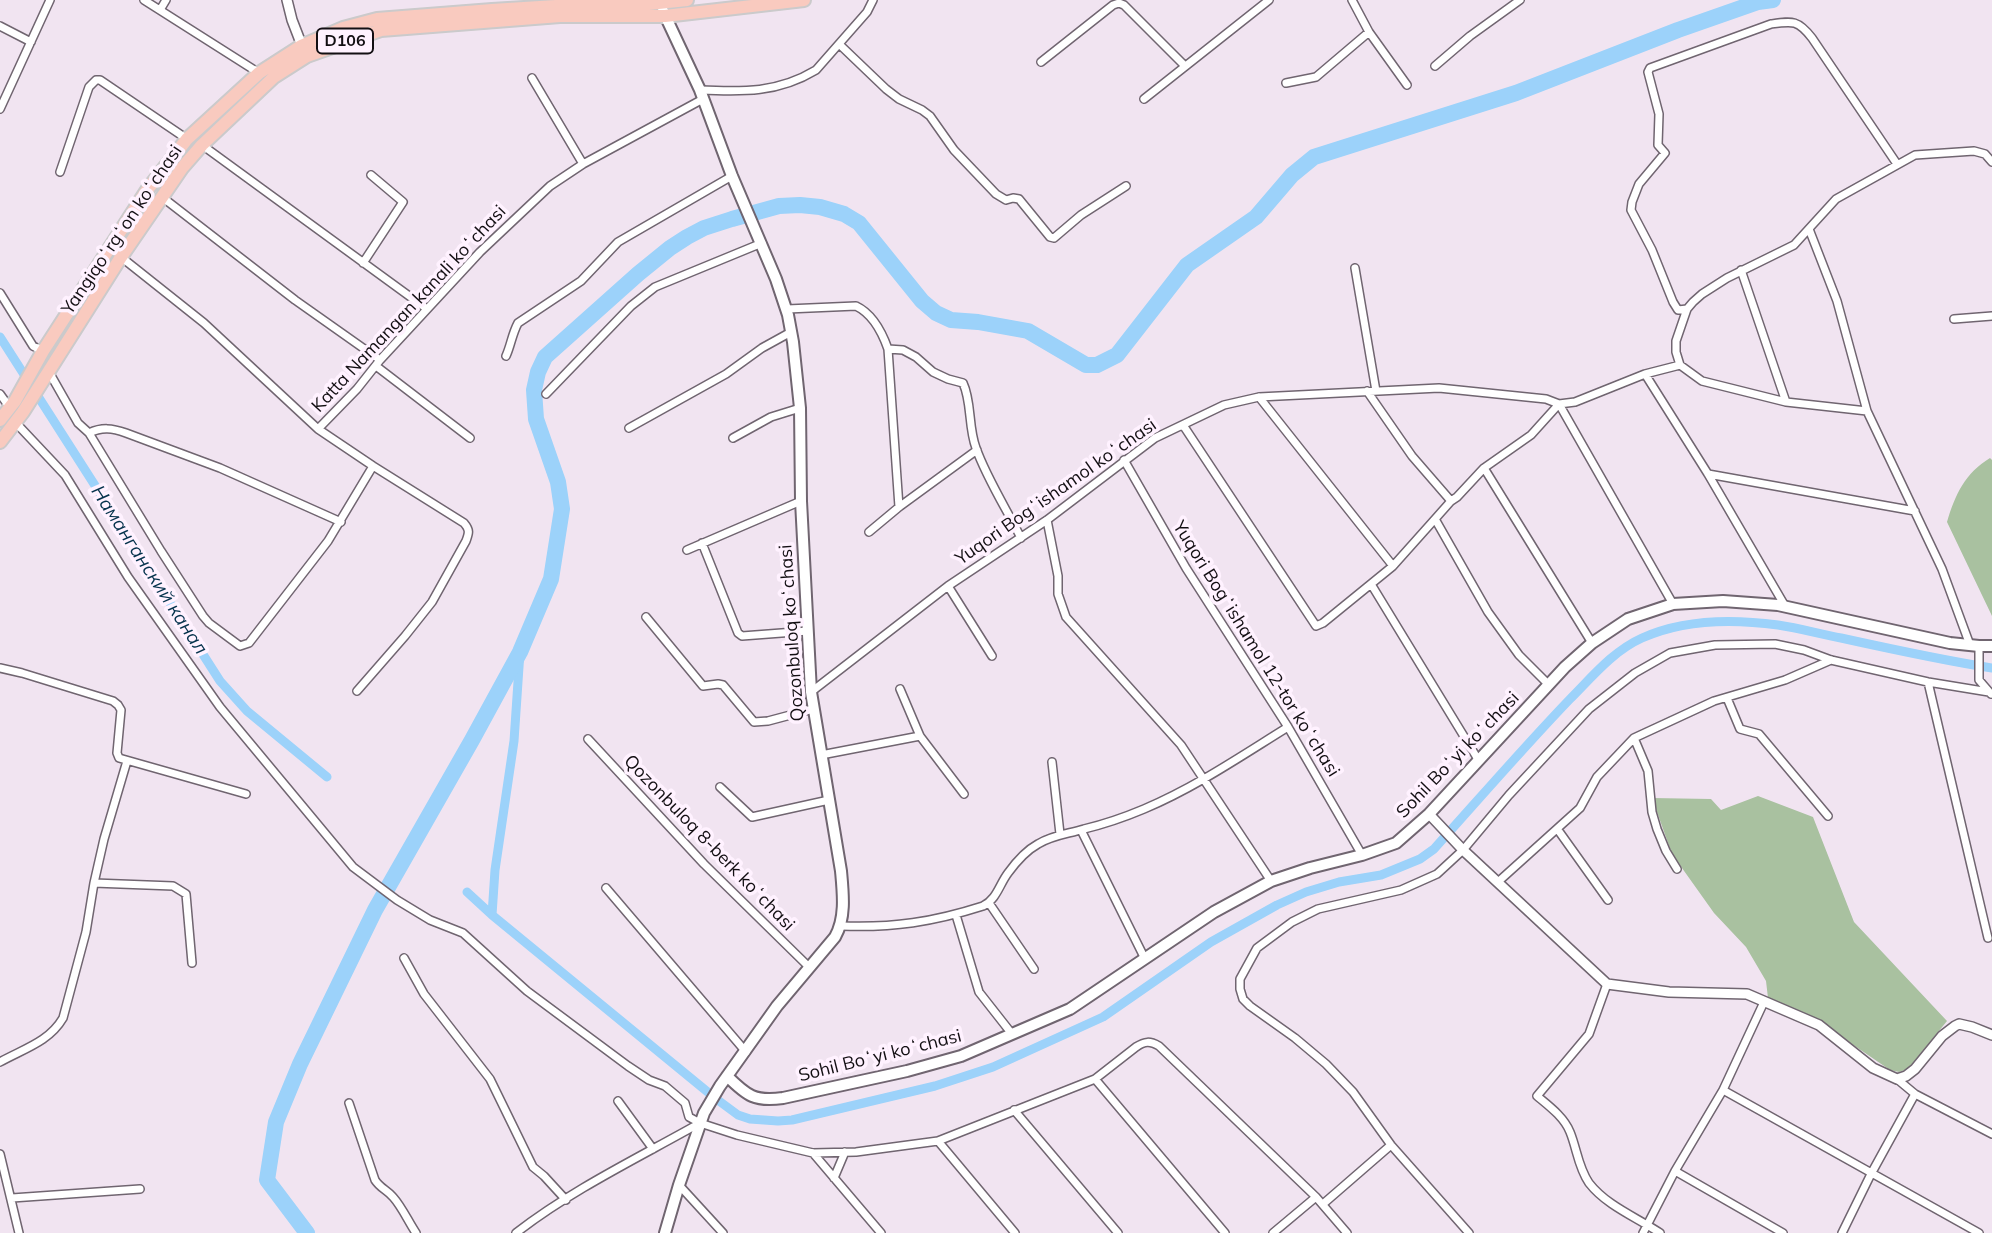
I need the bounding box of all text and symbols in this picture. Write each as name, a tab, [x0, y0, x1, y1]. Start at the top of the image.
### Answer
road number: D106	[317, 28, 373, 54]
street label: Yangiqoʻrgʻon koʻchasi	[57, 141, 187, 319]
street label: Katta Namangan kanali koʻchasi	[307, 201, 511, 417]
street label: Yuqori Bogʻishamol koʻchasi	[951, 414, 1161, 570]
water label: Наманганский канал	[86, 481, 212, 659]
street label: Yuqori Bogʻishamol 12-tor koʻchasi	[1168, 517, 1344, 781]
street label: Qozonbuloq koʻchasi	[775, 544, 809, 722]
street label: Sohil Boʻyi koʻchasi	[1392, 687, 1524, 823]
street label: Qozonbuloq 8-berk koʻchasi	[619, 750, 799, 936]
street label: Sohil Boʻyi koʻchasi	[796, 1025, 964, 1087]

